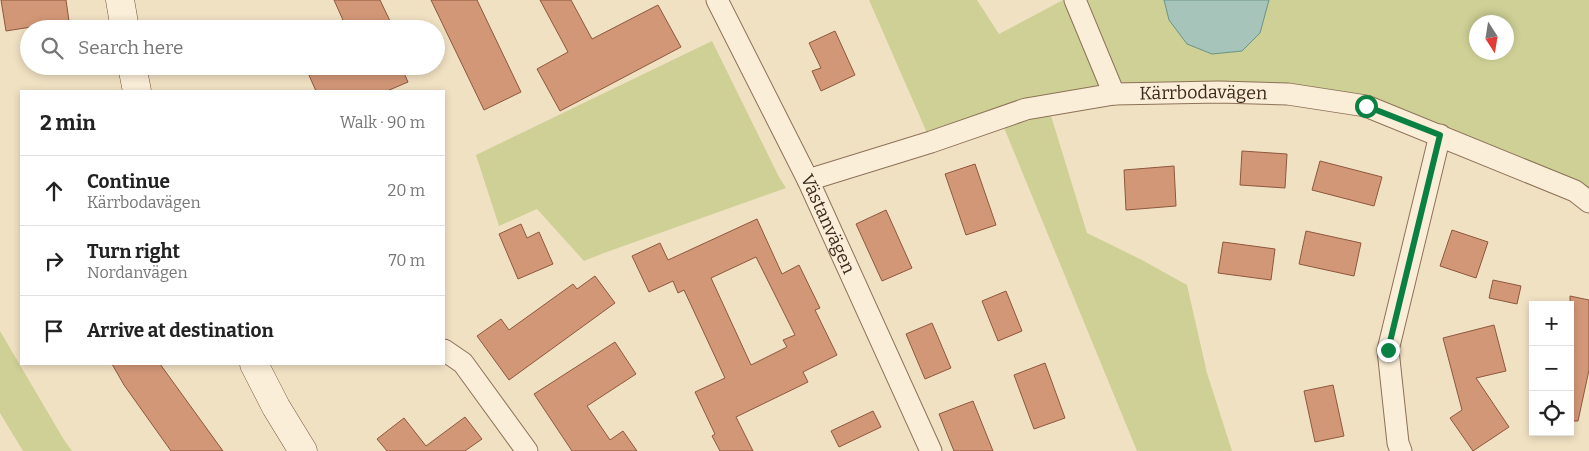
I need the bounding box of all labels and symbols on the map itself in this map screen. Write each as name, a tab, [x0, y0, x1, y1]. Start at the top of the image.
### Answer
north arrow	[1469, 15, 1514, 60]
street label: Kärrbodavägen	[1139, 81, 1268, 105]
route start	[1355, 95, 1378, 118]
street label: Västanvägen	[796, 171, 860, 278]
route end	[1377, 339, 1400, 362]

